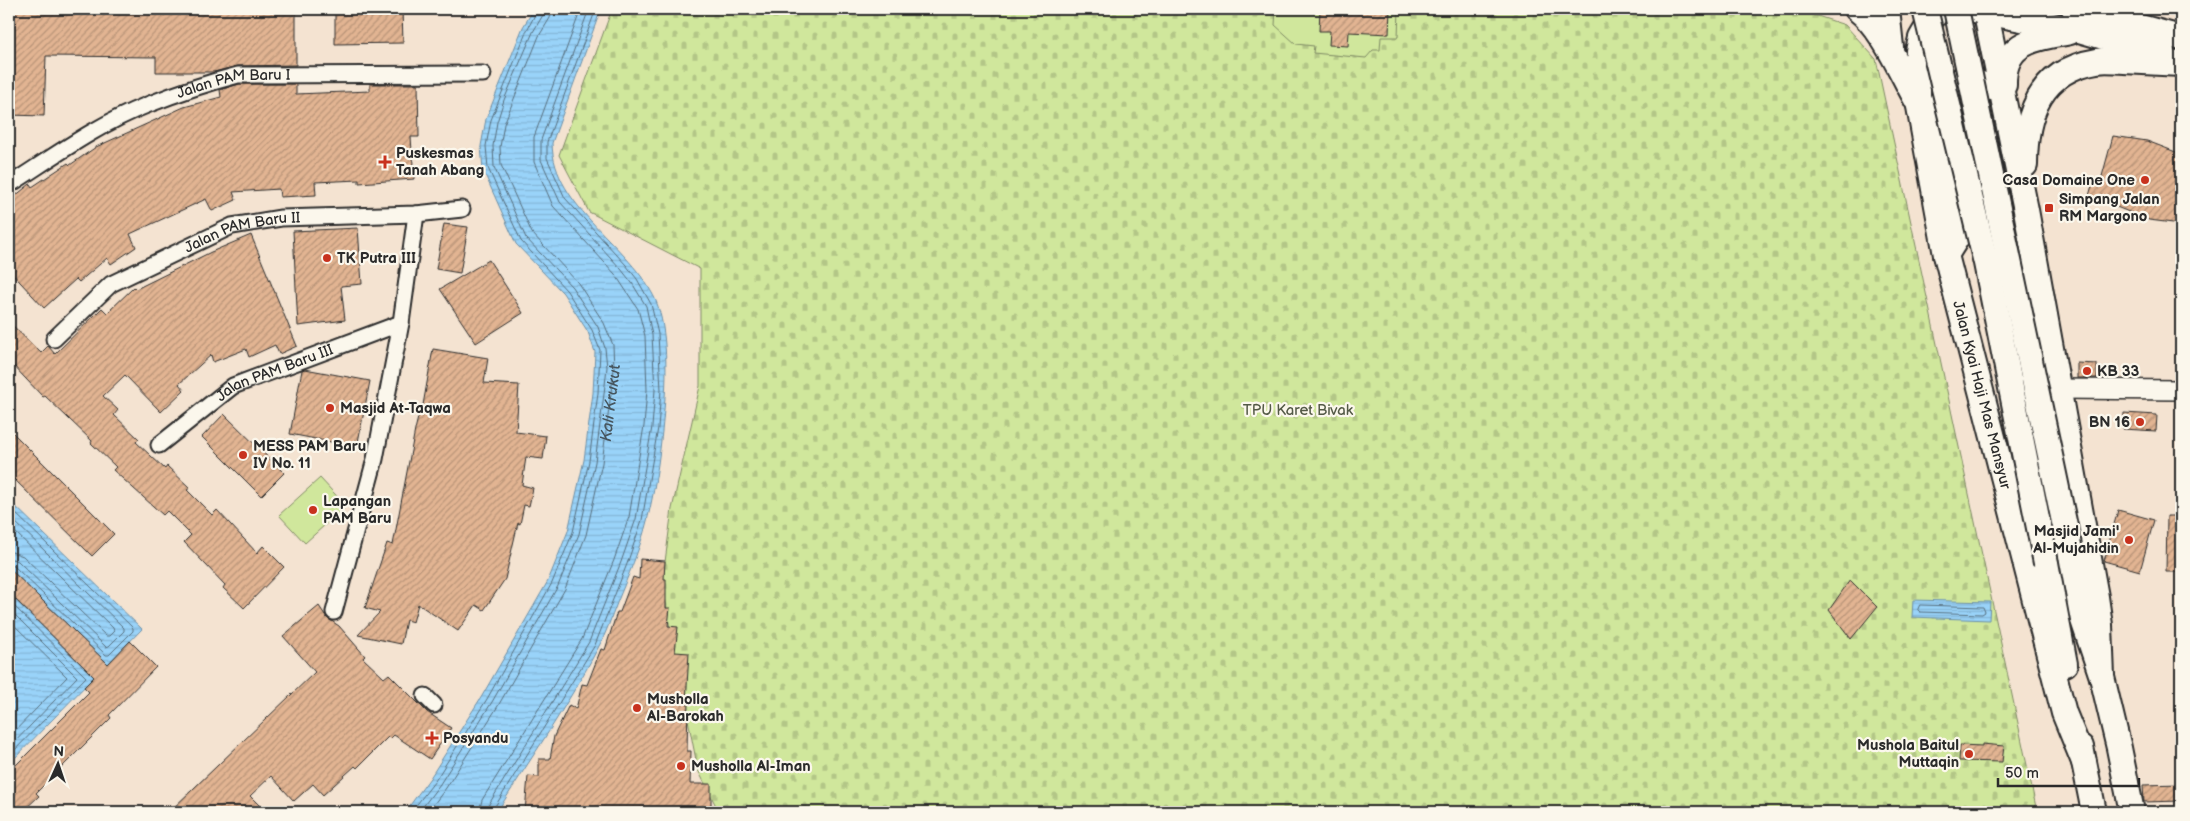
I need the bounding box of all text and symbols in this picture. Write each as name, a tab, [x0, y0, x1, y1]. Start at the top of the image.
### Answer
street label: Jalan PAM Baru I	[174, 66, 291, 103]
place label: Puskesmas Tanah Abang	[396, 144, 484, 180]
marker: Puskesmas Tanah Abang	[378, 155, 392, 169]
place label: Casa Domaine One	[2003, 171, 2135, 190]
marker: Casa Domaine One	[2139, 174, 2151, 186]
place label: Simpang Jalan RM Margono	[2059, 190, 2160, 226]
marker: Simpang Jalan RM Margono	[2043, 202, 2055, 214]
street label: Jalan PAM Baru II	[181, 208, 301, 257]
place label: TK Putra III	[337, 249, 416, 268]
marker: TK Putra III	[321, 252, 333, 264]
street label: Jalan Kyai Haji Mas Mansyur	[1948, 299, 2015, 492]
street label: Jalan PAM Baru III	[212, 340, 336, 406]
place label: KB 33	[2097, 362, 2140, 381]
water label: Kali Krukut	[597, 363, 625, 443]
marker: KB 33	[2081, 365, 2093, 377]
place label: Masjid At-Taqwa	[340, 399, 451, 418]
park label: TPU Karet Bivak	[1243, 401, 1354, 420]
marker: Masjid At-Taqwa	[324, 402, 336, 414]
place label: BN 16	[2089, 413, 2130, 432]
marker: BN 16	[2134, 416, 2146, 428]
place label: MESS PAM Baru IV No. 11	[253, 437, 366, 473]
marker: MESS PAM Baru IV No. 11	[237, 449, 249, 461]
place label: Lapangan PAM Baru	[323, 492, 391, 528]
marker: Lapangan PAM Baru	[307, 504, 319, 516]
place label: Masjid Jami' Al-Mujahidin	[2032, 522, 2119, 558]
marker: Masjid Jami' Al-Mujahidin	[2123, 534, 2135, 546]
place label: Musholla Al-Barokah	[646, 690, 724, 726]
marker: Musholla Al-Barokah	[631, 702, 643, 714]
place label: Posyandu	[443, 729, 508, 748]
marker: Posyandu	[425, 731, 439, 745]
place label: Mushola Baitul Muttaqin	[1857, 736, 1959, 772]
north arrow	[32, 738, 82, 788]
text: N	[53, 743, 64, 760]
marker: Mushola Baitul Muttaqin	[1963, 748, 1975, 760]
scale bar	[1998, 756, 2139, 788]
place label: Musholla Al-Iman	[691, 757, 811, 776]
marker: Musholla Al-Iman	[675, 760, 687, 772]
text: 50 m	[2005, 764, 2039, 783]

